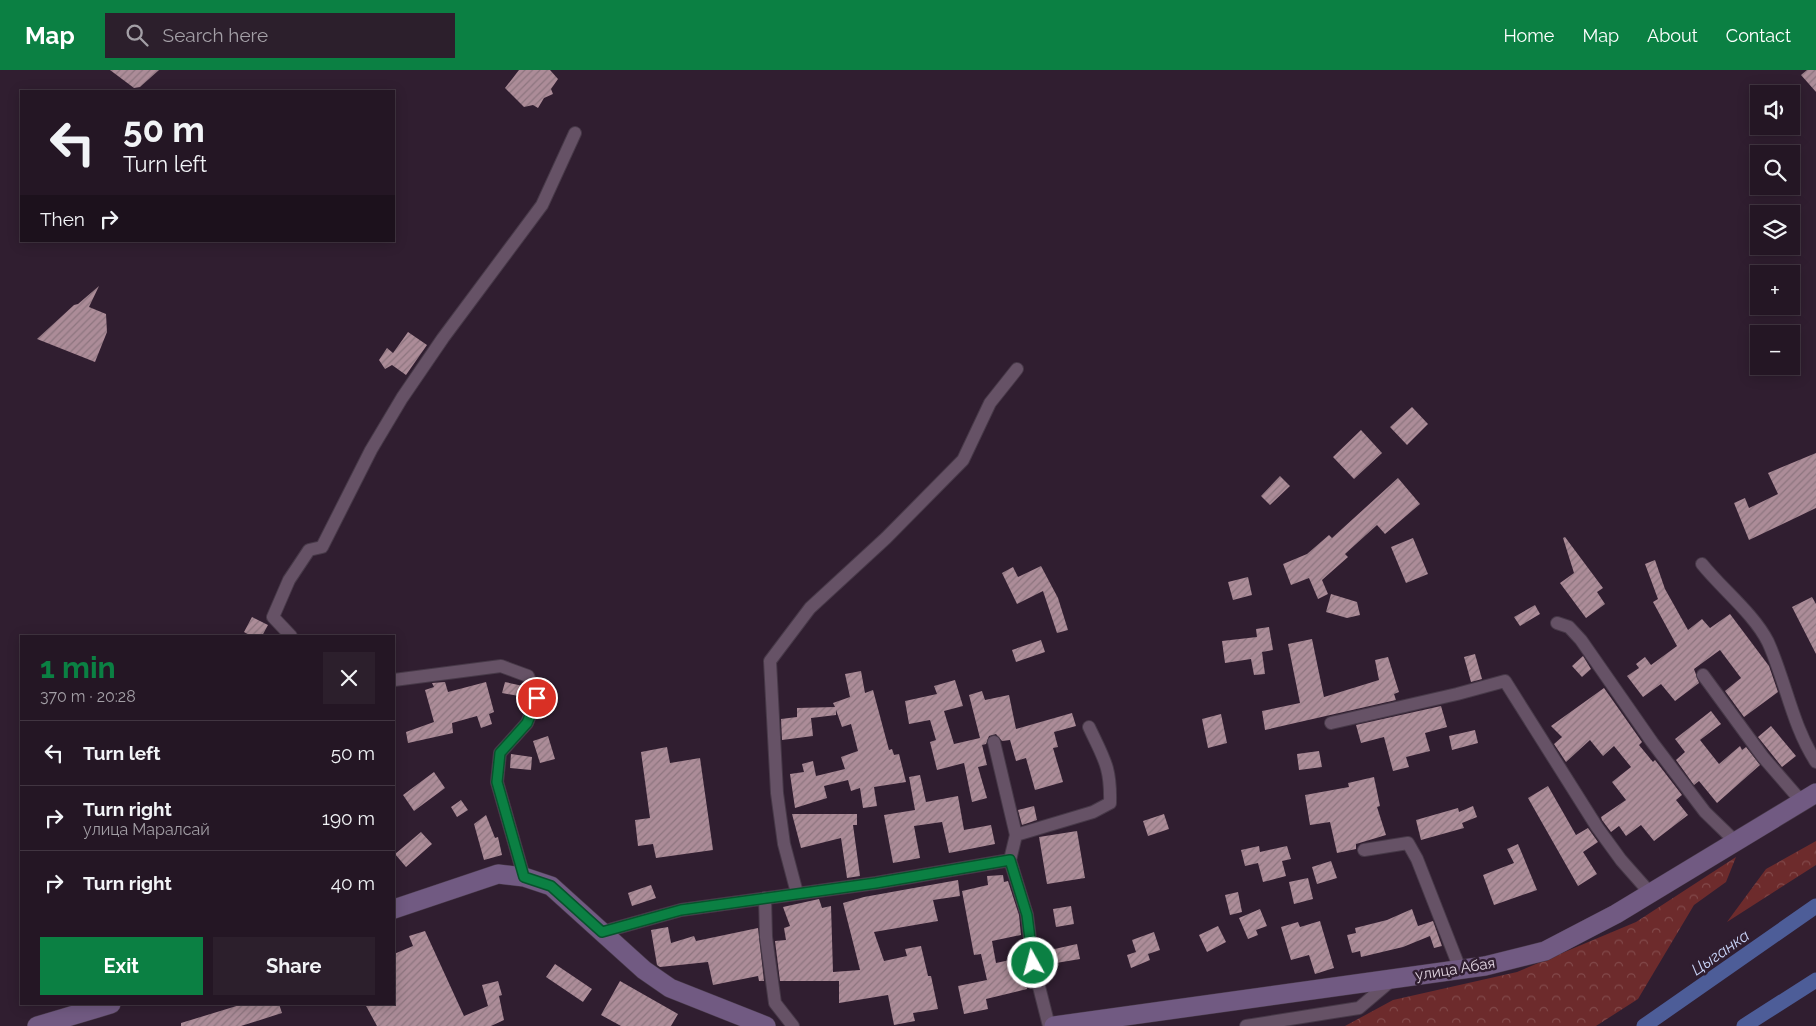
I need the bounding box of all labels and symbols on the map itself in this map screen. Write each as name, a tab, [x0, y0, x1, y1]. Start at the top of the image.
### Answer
pin	[516, 677, 558, 719]
water label: Цыганка	[1688, 925, 1753, 979]
position arrow	[1006, 936, 1058, 988]
street label: улица Абая	[1414, 954, 1496, 984]

